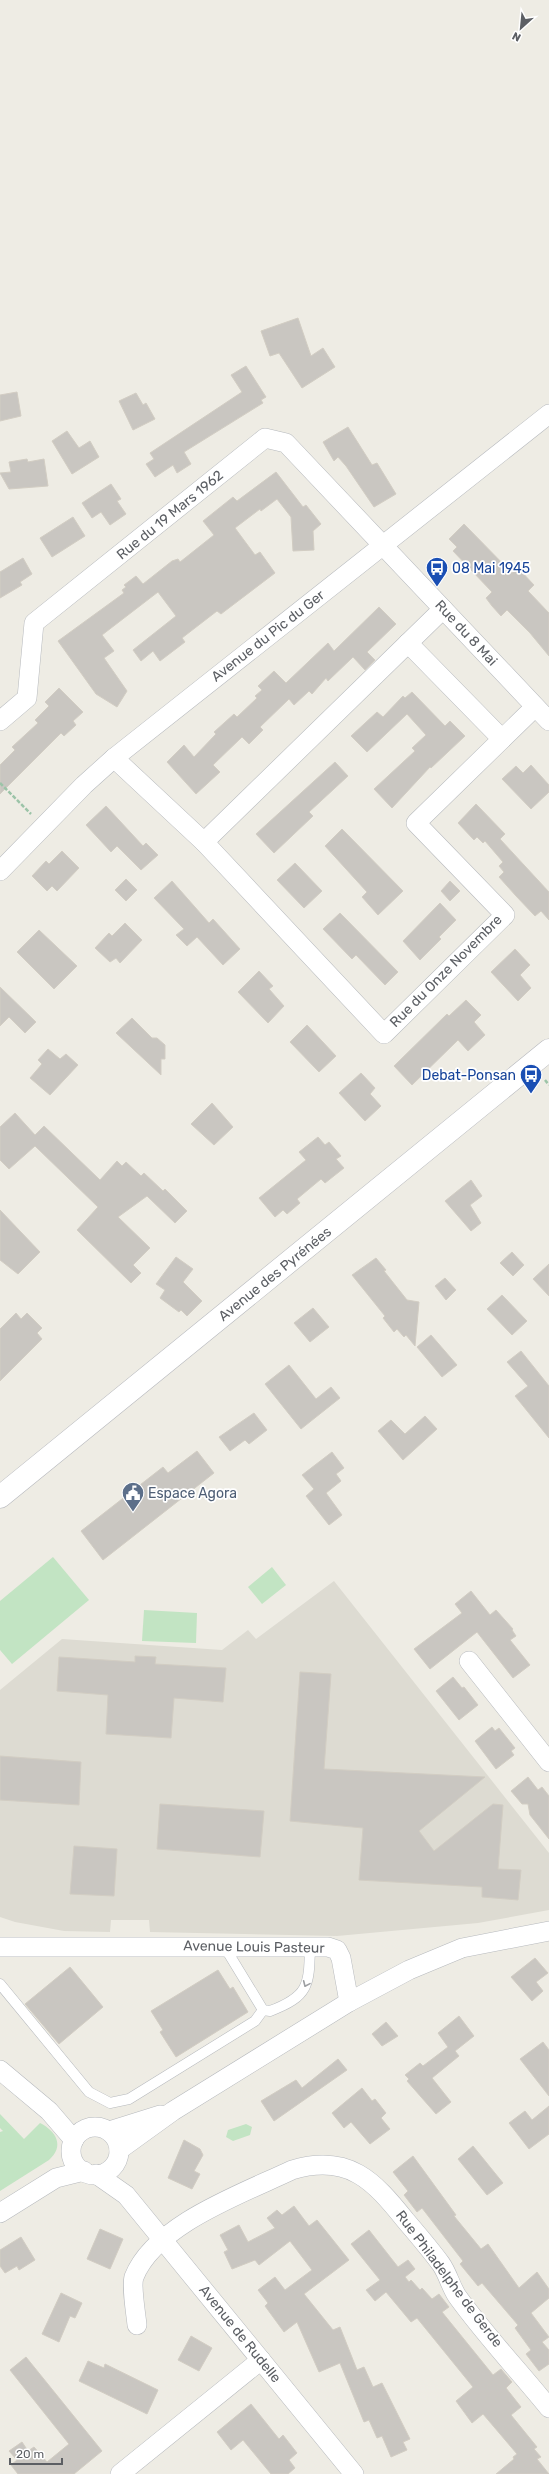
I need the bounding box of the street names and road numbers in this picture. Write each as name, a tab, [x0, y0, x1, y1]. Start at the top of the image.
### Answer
street label: Rue du 19 Mars 1962	[113, 467, 227, 563]
street label: Avenue du Pic du Ger	[208, 586, 329, 686]
street label: Rue du 8 Mai	[431, 597, 501, 669]
street label: Rue du Onze Novembre	[386, 911, 506, 1031]
street label: Avenue des Pyrénées	[215, 1223, 335, 1325]
street label: Avenue Louis Pasteur	[183, 1937, 326, 1957]
street label: Rue Philadelphe de Gerde	[392, 2207, 506, 2351]
street label: Avenue de Rudelle	[195, 2282, 285, 2386]

